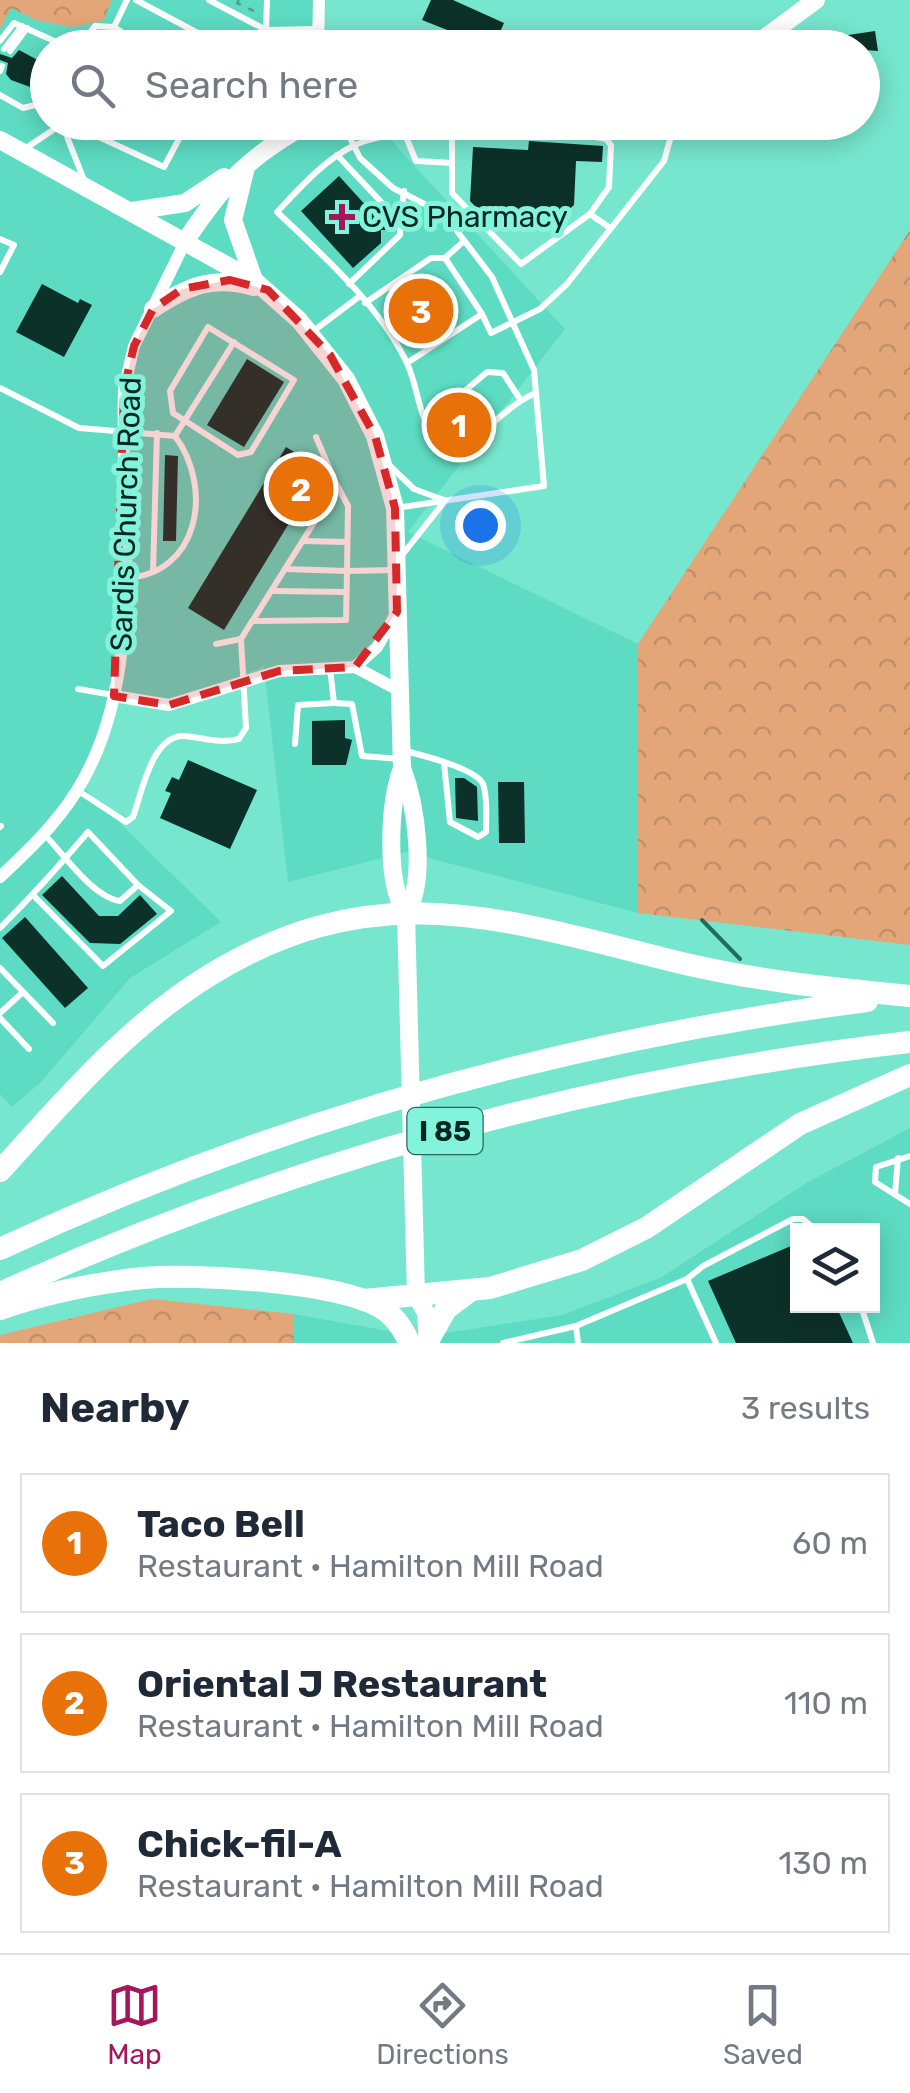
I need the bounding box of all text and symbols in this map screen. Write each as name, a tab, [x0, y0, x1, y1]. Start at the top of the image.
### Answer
search box	[30, 30, 880, 140]
icon: search	[65, 58, 120, 113]
text: Search here	[145, 62, 358, 108]
place label: CVS Pharmacy	[362, 199, 568, 235]
marker: CVS Pharmacy	[331, 206, 353, 228]
pin: 3	[388, 274, 454, 348]
street label: Sardis Church Road	[103, 376, 149, 652]
pin: 1	[426, 388, 492, 462]
pin: 2	[268, 452, 334, 526]
your location	[455, 500, 506, 551]
road number: I 85	[408, 1108, 482, 1154]
map controls	[790, 1223, 880, 1313]
button: layers	[790, 1223, 880, 1313]
text: Nearby	[40, 1383, 190, 1433]
text: 3 results	[741, 1389, 870, 1427]
text: Taco Bell	[137, 1501, 305, 1547]
text: 1	[67, 1524, 82, 1562]
text: 60 m	[792, 1524, 868, 1562]
text: Restaurant · Hamilton Mill Road	[137, 1547, 604, 1585]
text: Oriental J Restaurant	[137, 1661, 547, 1707]
text: 2	[64, 1684, 85, 1722]
text: 110 m	[784, 1684, 868, 1722]
text: Restaurant · Hamilton Mill Road	[137, 1707, 604, 1745]
text: Chick-fil-A	[137, 1821, 342, 1867]
text: 3	[64, 1844, 85, 1882]
text: 130 m	[778, 1844, 868, 1882]
text: Restaurant · Hamilton Mill Road	[137, 1867, 604, 1905]
tab: Map	[107, 1978, 162, 2071]
tab: Directions	[376, 1978, 509, 2071]
tab: Saved	[723, 1978, 803, 2071]

